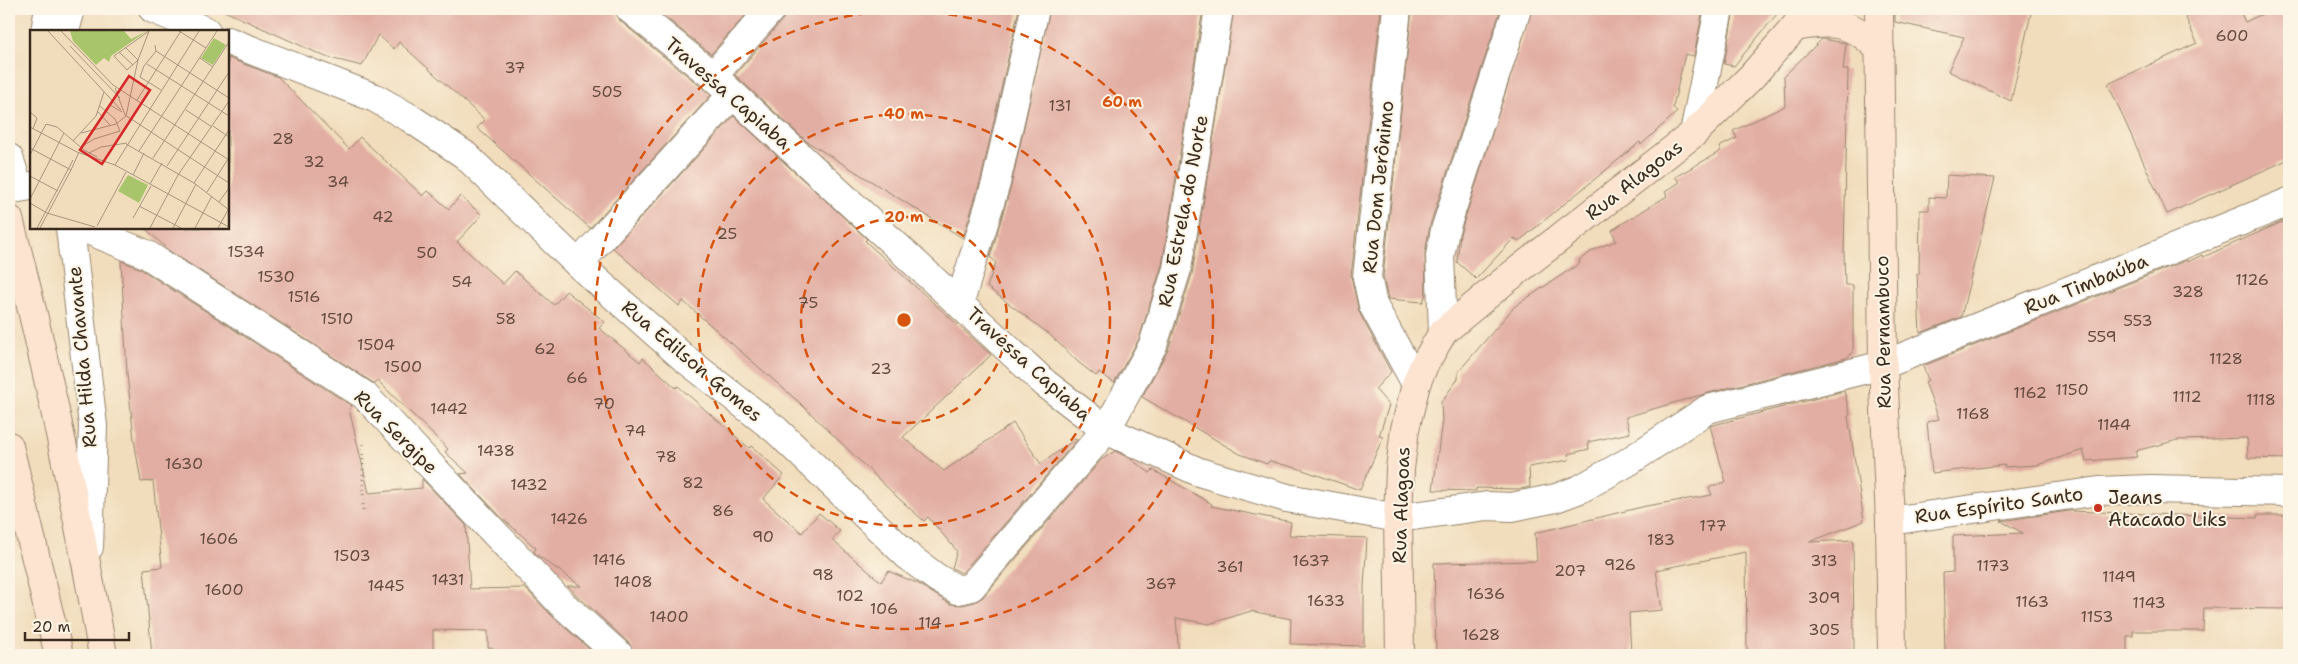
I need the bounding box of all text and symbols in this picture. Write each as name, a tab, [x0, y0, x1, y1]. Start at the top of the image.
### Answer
house number: 600	[2215, 25, 2249, 46]
inset map	[30, 30, 229, 229]
street label: Travessa Capiaba	[660, 31, 796, 155]
house number: 37	[504, 57, 526, 78]
house number: 505	[592, 81, 622, 102]
text: 60 m	[1102, 92, 1142, 112]
house number: 131	[1049, 95, 1071, 116]
street label: Rua Dom Jerônimo	[1356, 99, 1400, 275]
text: 40 m	[884, 104, 924, 124]
street label: Rua Estrela do Norte	[1152, 113, 1214, 309]
house number: 28	[272, 128, 294, 149]
street label: Rua Alagoas	[1580, 134, 1688, 226]
house number: 32	[303, 151, 325, 172]
house number: 34	[327, 171, 349, 192]
house number: 42	[372, 206, 394, 227]
text: 20 m	[884, 207, 924, 227]
house number: 25	[717, 223, 737, 244]
house number: 1534	[227, 241, 265, 262]
house number: 50	[417, 242, 437, 263]
street label: Rua Timbaúba	[2020, 248, 2152, 320]
street label: Rua Pernambuco	[1869, 255, 1897, 409]
street label: Rua Hilda Chavante	[62, 265, 102, 449]
house number: 1530	[257, 266, 295, 287]
house number: 1126	[2235, 269, 2269, 290]
house number: 54	[452, 271, 472, 292]
house number: 328	[2172, 281, 2204, 302]
house number: 1516	[288, 286, 320, 307]
house number: 75	[798, 292, 818, 313]
street label: Rua Edilson Gomes	[616, 295, 768, 427]
street label: Travessa Capiaba	[962, 301, 1097, 427]
house number: 1510	[320, 308, 354, 329]
house number: 58	[496, 308, 516, 329]
house number: 553	[2123, 310, 2153, 331]
centre of rings	[895, 311, 913, 329]
house number: 559	[2087, 326, 2117, 347]
house number: 1504	[357, 334, 395, 355]
house number: 62	[534, 338, 556, 359]
house number: 1128	[2209, 348, 2243, 369]
house number: 1500	[384, 356, 422, 377]
house number: 23	[870, 358, 892, 379]
house number: 66	[566, 367, 588, 388]
house number: 1150	[2055, 379, 2089, 400]
house number: 1162	[2013, 382, 2047, 403]
street label: Rua Sergipe	[349, 385, 443, 479]
house number: 1112	[2172, 386, 2202, 407]
house number: 1118	[2246, 389, 2276, 410]
house number: 70	[593, 393, 615, 414]
house number: 1442	[430, 398, 468, 419]
house number: 1168	[1956, 403, 1990, 424]
house number: 1144	[2097, 414, 2131, 435]
house number: 74	[624, 420, 646, 441]
house number: 1438	[477, 440, 515, 461]
house number: 78	[655, 446, 677, 467]
street label: Rua Alagoas	[1386, 446, 1416, 564]
house number: 1630	[165, 453, 203, 474]
house number: 82	[682, 472, 704, 493]
house number: 1432	[510, 474, 548, 495]
street label: Rua Espírito Santo	[1913, 481, 2085, 529]
place label: Jeans Atacado Liks	[2108, 485, 2227, 532]
house number: 86	[712, 500, 734, 521]
marker: Jeans Atacado Liks	[2092, 502, 2104, 514]
house number: 1426	[550, 508, 588, 529]
house number: 177	[1699, 515, 1727, 536]
house number: 90	[752, 526, 774, 547]
house number: 1606	[199, 528, 239, 549]
house number: 183	[1647, 529, 1675, 550]
house number: 1503	[333, 545, 371, 566]
house number: 1416	[592, 549, 626, 570]
house number: 1637	[1292, 550, 1330, 571]
house number: 313	[1810, 550, 1838, 571]
house number: 926	[1604, 554, 1636, 575]
house number: 1173	[1976, 555, 2010, 576]
house number: 361	[1216, 556, 1244, 577]
house number: 207	[1554, 560, 1586, 581]
house number: 98	[812, 564, 834, 585]
house number: 1149	[2102, 566, 2136, 587]
house number: 1431	[431, 569, 465, 590]
house number: 1408	[613, 571, 653, 592]
house number: 367	[1145, 573, 1177, 594]
house number: 1445	[367, 575, 405, 596]
house number: 1600	[204, 579, 244, 600]
house number: 1636	[1467, 583, 1505, 604]
house number: 102	[836, 585, 864, 606]
house number: 309	[1808, 587, 1840, 608]
house number: 1633	[1307, 590, 1345, 611]
house number: 1163	[2015, 591, 2049, 612]
house number: 1143	[2132, 592, 2166, 613]
house number: 106	[870, 598, 898, 619]
house number: 1400	[649, 606, 689, 627]
house number: 1153	[2081, 606, 2113, 627]
scale bar	[25, 609, 129, 641]
house number: 114	[918, 612, 942, 633]
text: 20 m	[32, 617, 71, 637]
house number: 305	[1808, 619, 1840, 640]
house number: 1628	[1462, 624, 1500, 645]

